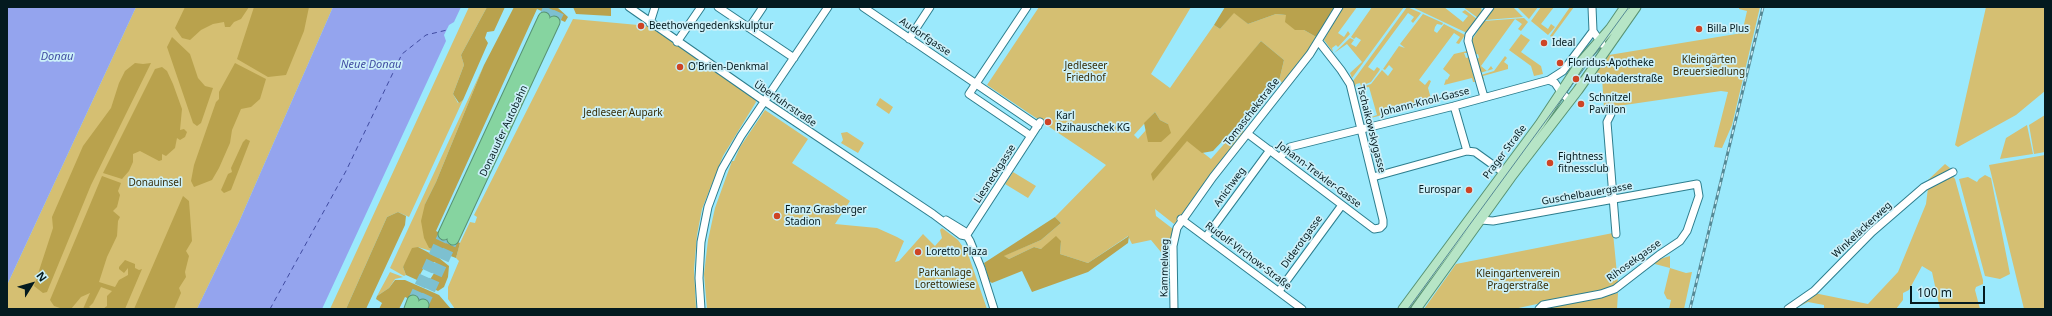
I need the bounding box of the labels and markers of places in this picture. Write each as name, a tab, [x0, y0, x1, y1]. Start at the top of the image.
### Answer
place label: Beethovengedenkskulptur	[649, 20, 773, 32]
marker: Beethovengedenkskulptur	[636, 21, 646, 31]
place label: Billa Plus	[1707, 23, 1749, 35]
marker: Billa Plus	[1694, 24, 1704, 34]
place label: Ideal	[1552, 37, 1575, 49]
marker: Ideal	[1539, 38, 1549, 48]
place label: Floridus-Apotheke	[1568, 57, 1654, 69]
marker: Floridus-Apotheke	[1555, 58, 1565, 68]
place label: O'Brien-Denkmal	[688, 61, 768, 73]
marker: O'Brien-Denkmal	[675, 62, 685, 72]
place label: Autokaderstraße	[1584, 73, 1663, 85]
marker: Autokaderstraße	[1571, 74, 1581, 84]
place label: Schnitzel Pavillon	[1589, 92, 1631, 116]
marker: Schnitzel Pavillon	[1576, 99, 1586, 109]
place label: Karl Rzihauschek KG	[1056, 110, 1130, 134]
marker: Karl Rzihauschek KG	[1043, 117, 1053, 127]
place label: Fightness fitnessclub	[1558, 151, 1609, 174]
marker: Fightness fitnessclub	[1545, 158, 1555, 168]
place label: Eurospar	[1419, 184, 1461, 196]
marker: Eurospar	[1464, 185, 1474, 195]
place label: Franz Grasberger Stadion	[785, 204, 867, 228]
marker: Franz Grasberger Stadion	[772, 211, 782, 221]
place label: Loretto Plaza	[926, 246, 987, 258]
marker: Loretto Plaza	[913, 247, 923, 257]

